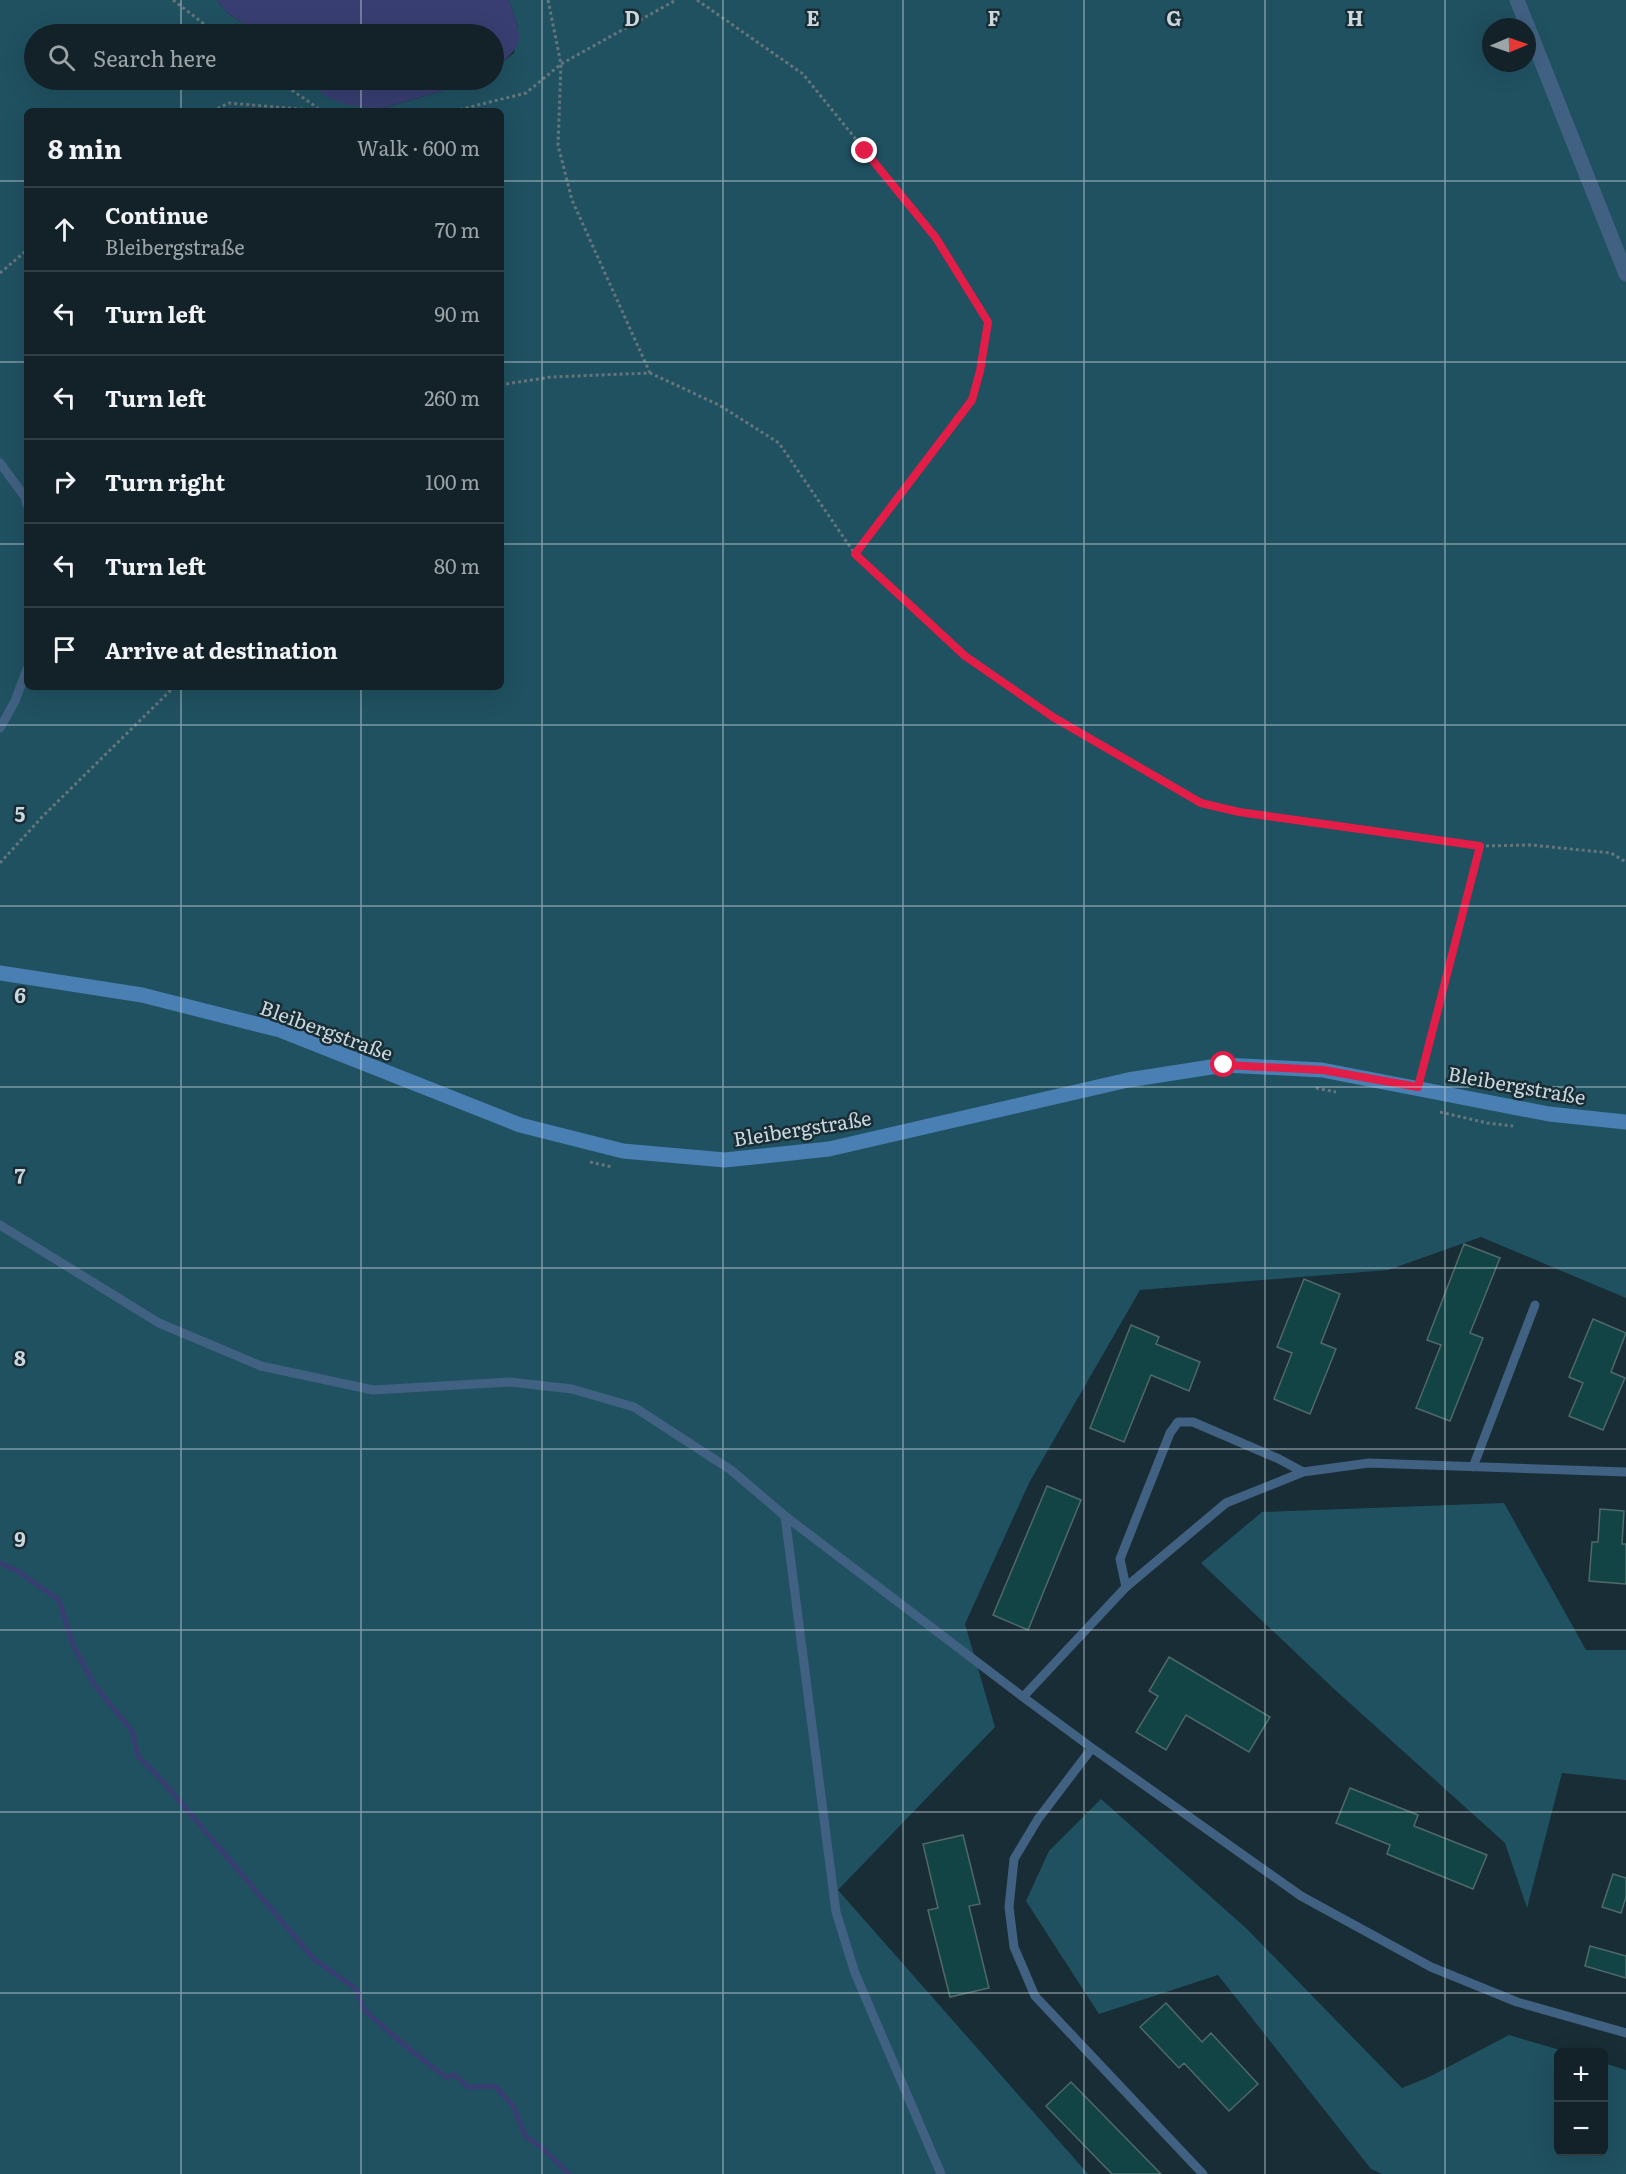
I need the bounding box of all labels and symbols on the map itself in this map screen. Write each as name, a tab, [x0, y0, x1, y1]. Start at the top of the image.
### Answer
text: D	[624, 2, 640, 32]
text: E	[806, 2, 820, 32]
text: F	[988, 2, 1001, 32]
text: G	[1166, 2, 1182, 32]
text: H	[1347, 2, 1363, 32]
north arrow	[1482, 18, 1536, 72]
route end	[851, 137, 877, 163]
text: 5	[15, 798, 26, 828]
text: 6	[14, 979, 26, 1009]
street label: Bleibergstraße	[256, 991, 398, 1067]
route start	[1210, 1051, 1236, 1077]
street label: Bleibergstraße	[1446, 1057, 1588, 1111]
street label: Bleibergstraße	[731, 1101, 873, 1153]
text: 7	[15, 1160, 26, 1190]
text: 8	[14, 1342, 26, 1372]
text: 9	[14, 1523, 26, 1553]

